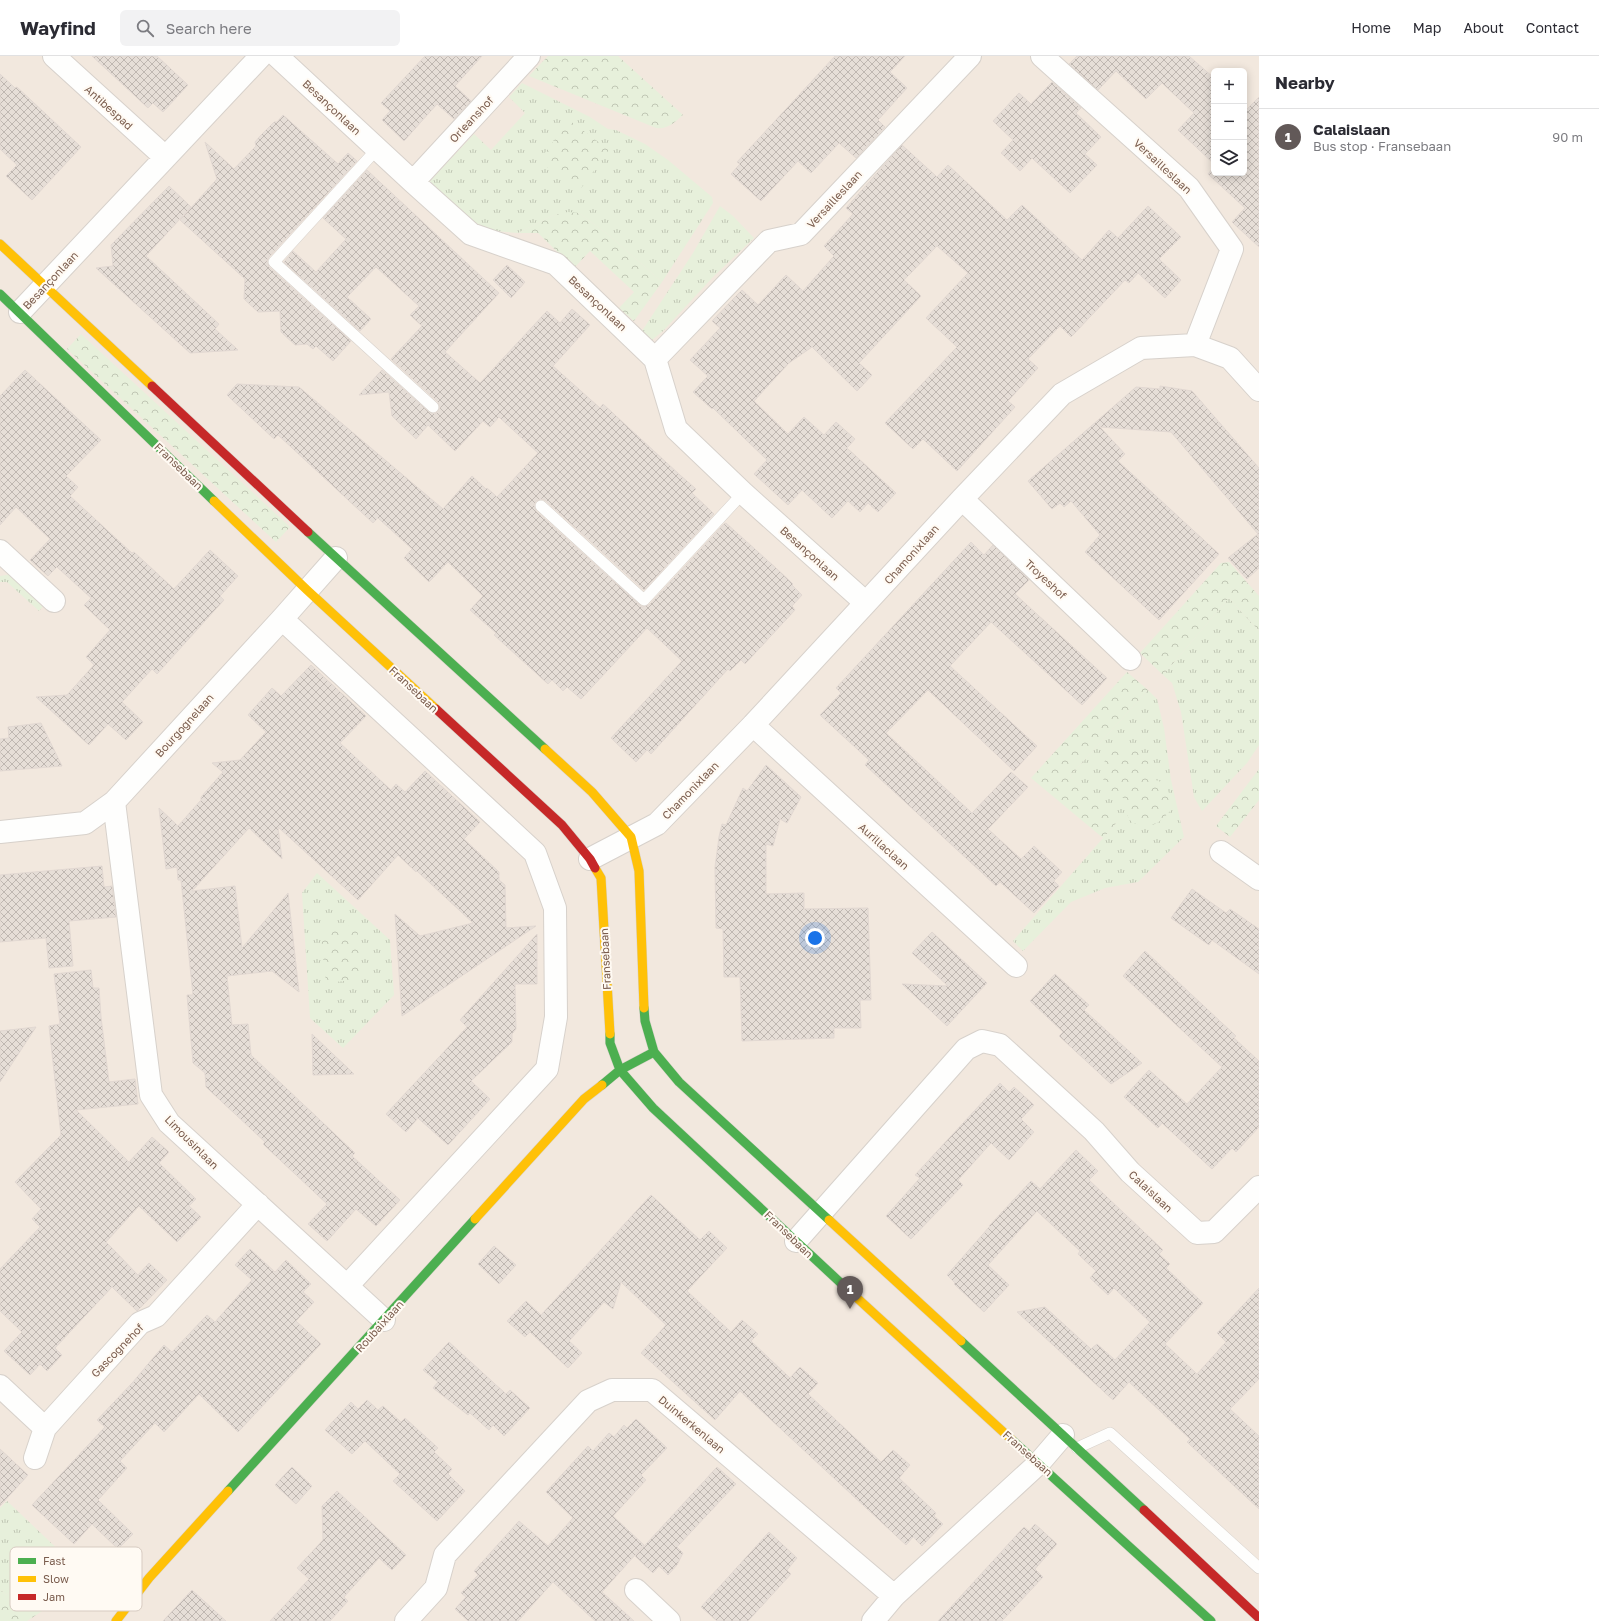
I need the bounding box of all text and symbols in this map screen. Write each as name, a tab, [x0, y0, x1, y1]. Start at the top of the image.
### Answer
search box	[120, 10, 400, 46]
text: Wayfind	[20, 16, 96, 39]
icon: search	[134, 17, 156, 39]
text: Search here	[166, 19, 252, 37]
text: Home	[1351, 19, 1391, 36]
text: Map	[1413, 19, 1441, 36]
text: About	[1463, 19, 1504, 36]
text: Contact	[1526, 19, 1579, 36]
map controls	[1211, 68, 1247, 176]
button: +	[1211, 68, 1247, 104]
text: Nearby	[1275, 72, 1335, 93]
street label: Besançonlaan	[300, 77, 364, 137]
street label: Antibespad	[82, 82, 136, 132]
street label: Orleanshof	[446, 93, 496, 145]
button: −	[1211, 104, 1247, 140]
text: Calaislaan	[1313, 120, 1390, 138]
text: 1	[1285, 129, 1291, 145]
text: 90 m	[1552, 129, 1583, 145]
street label: Versailleslaan	[1131, 136, 1195, 196]
text: Bus stop · Fransebaan	[1313, 138, 1451, 154]
button: layers	[1211, 140, 1247, 176]
street label: Versailleslaan	[804, 167, 864, 231]
street label: Besançonlaan	[20, 248, 80, 312]
street label: Besançonlaan	[566, 273, 630, 333]
street label: Fransebaan	[152, 440, 206, 492]
street label: Chamonixlaan	[881, 522, 941, 586]
street label: Besançonlaan	[778, 523, 842, 583]
street label: Troyeshof	[1023, 557, 1069, 601]
street label: Fransebaan	[387, 663, 441, 715]
street label: Bourgognelaan	[152, 691, 216, 759]
street label: Chamonixlaan	[659, 758, 721, 822]
street label: Aurillaclaan	[856, 820, 912, 872]
street label: Fransebaan	[597, 928, 613, 990]
your location	[805, 928, 825, 948]
street label: Limousinlaan	[162, 1112, 222, 1172]
street label: Calaislaan	[1126, 1168, 1176, 1214]
street label: Fransebaan	[762, 1208, 816, 1260]
pin: 1	[837, 1276, 863, 1309]
street label: Roubaixlaan	[352, 1297, 406, 1355]
street label: Gascognehof	[88, 1320, 146, 1380]
street label: Duinkerkenlaan	[656, 1392, 728, 1456]
street label: Fransebaan	[1001, 1427, 1055, 1479]
legend	[10, 1547, 142, 1611]
text: Fast	[43, 1554, 66, 1567]
text: Slow	[43, 1572, 69, 1585]
text: Jam	[43, 1590, 65, 1603]

